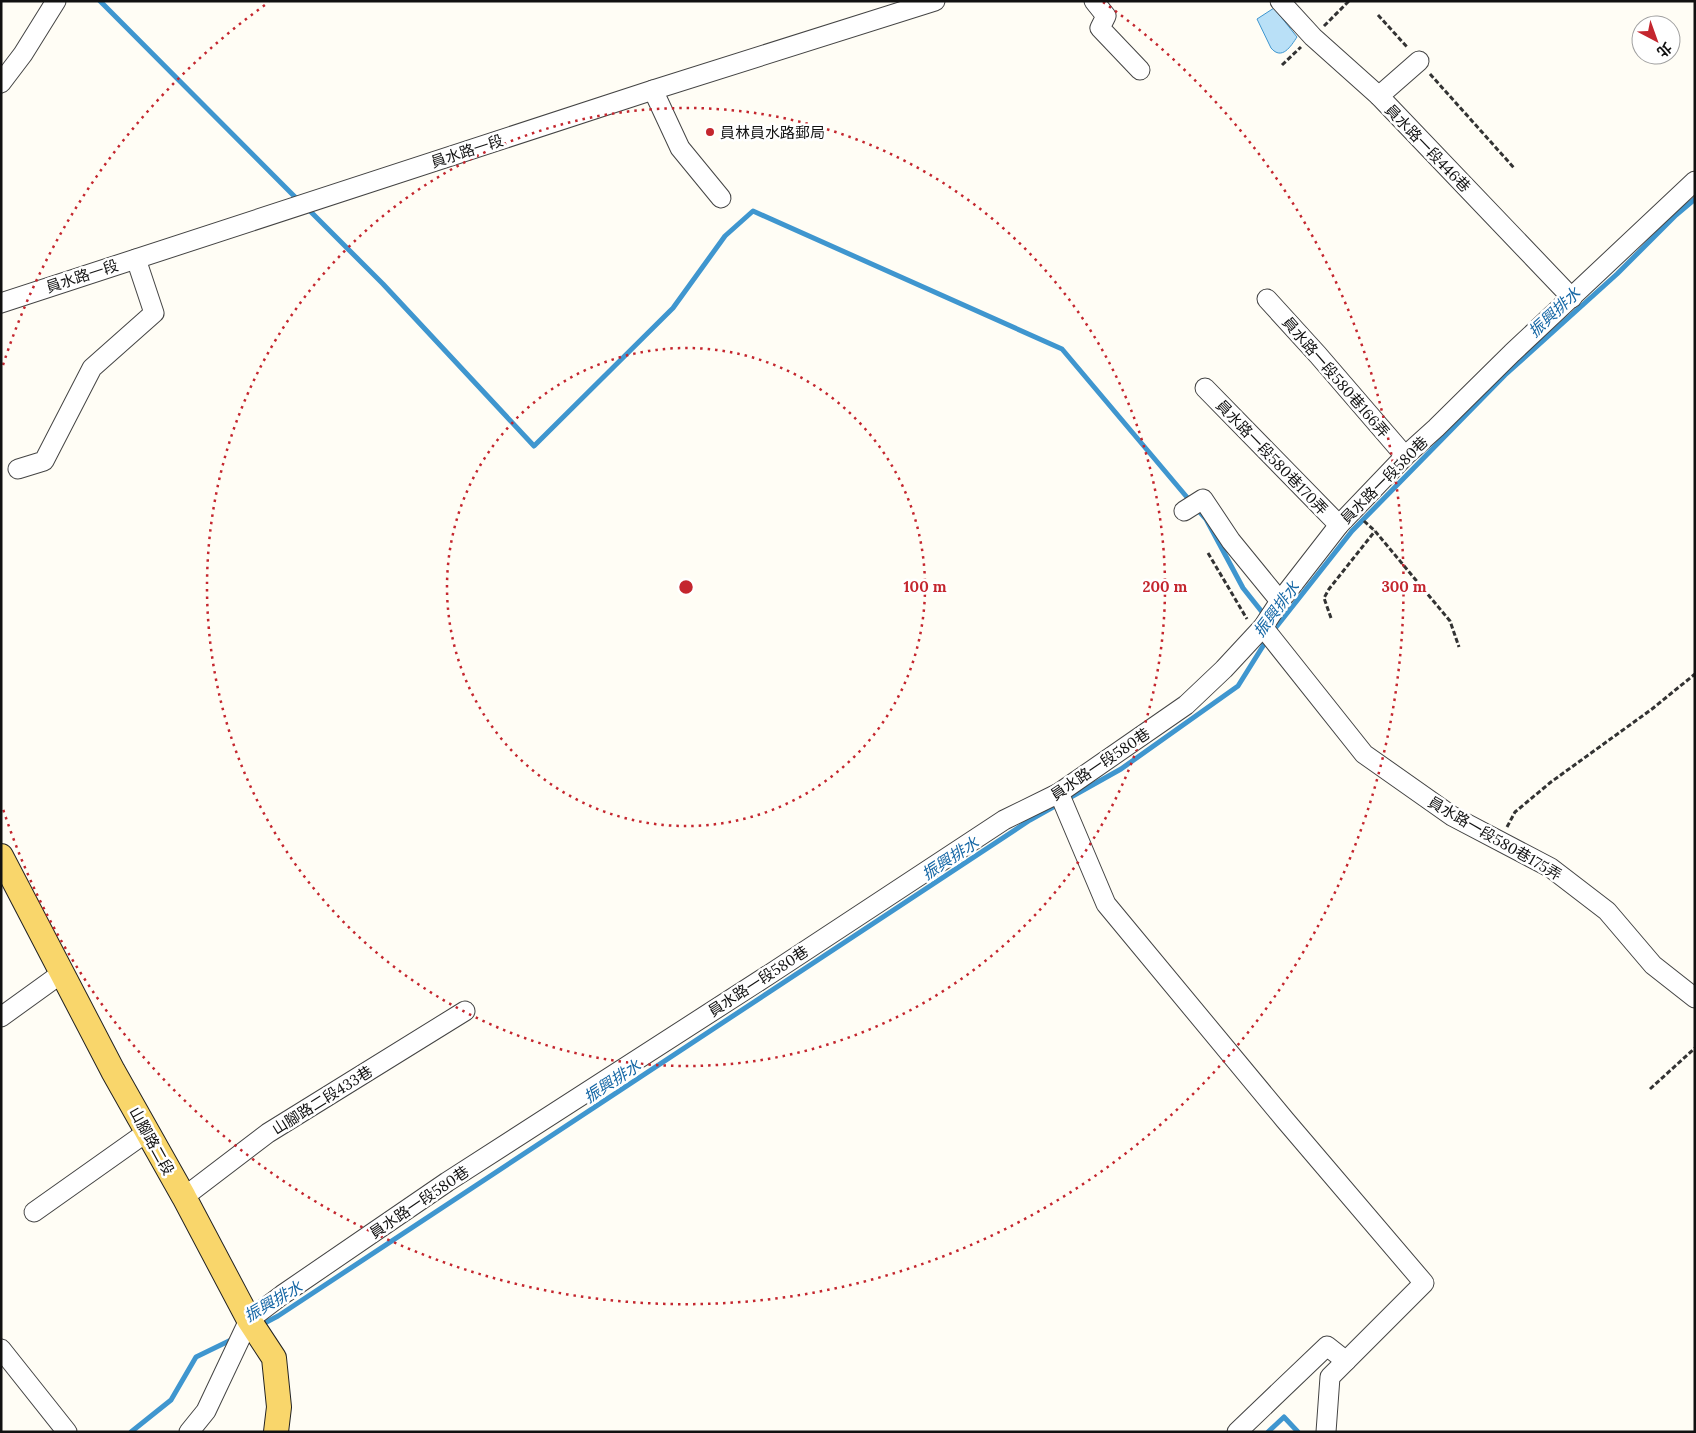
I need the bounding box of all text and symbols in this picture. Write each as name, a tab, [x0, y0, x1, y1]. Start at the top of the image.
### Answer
north arrow	[1631, 15, 1681, 65]
text: 北	[1653, 38, 1676, 61]
street label: 員水路一段446巷	[1381, 100, 1475, 196]
place label: 員林員水路郵局	[720, 123, 825, 142]
marker: 員林員水路郵局	[704, 126, 716, 138]
street label: 員水路一段	[428, 130, 506, 172]
street label: 員水路一段	[43, 255, 121, 297]
water label: 振興排水	[1524, 282, 1585, 341]
street label: 員水路一段580巷166弄	[1278, 313, 1394, 441]
street label: 員水路一段580巷170弄	[1212, 396, 1332, 518]
street label: 員水路一段580巷	[1336, 432, 1432, 528]
text: 100 m	[904, 577, 947, 596]
text: 200 m	[1143, 577, 1188, 596]
water label: 振興排水	[1249, 577, 1304, 641]
text: 300 m	[1381, 577, 1427, 596]
centre of rings	[677, 578, 695, 596]
street label: 員水路一段580巷	[1047, 724, 1153, 804]
street label: 員水路一段580巷175弄	[1425, 792, 1565, 884]
water label: 振興排水	[918, 832, 983, 884]
street label: 員水路一段580巷	[704, 941, 812, 1021]
water label: 振興排水	[580, 1055, 645, 1107]
street label: 山腳路二段433巷	[268, 1062, 376, 1138]
street label: 山腳路二段	[126, 1104, 178, 1178]
street label: 員水路一段580巷	[366, 1162, 472, 1242]
water label: 振興排水	[240, 1276, 307, 1326]

